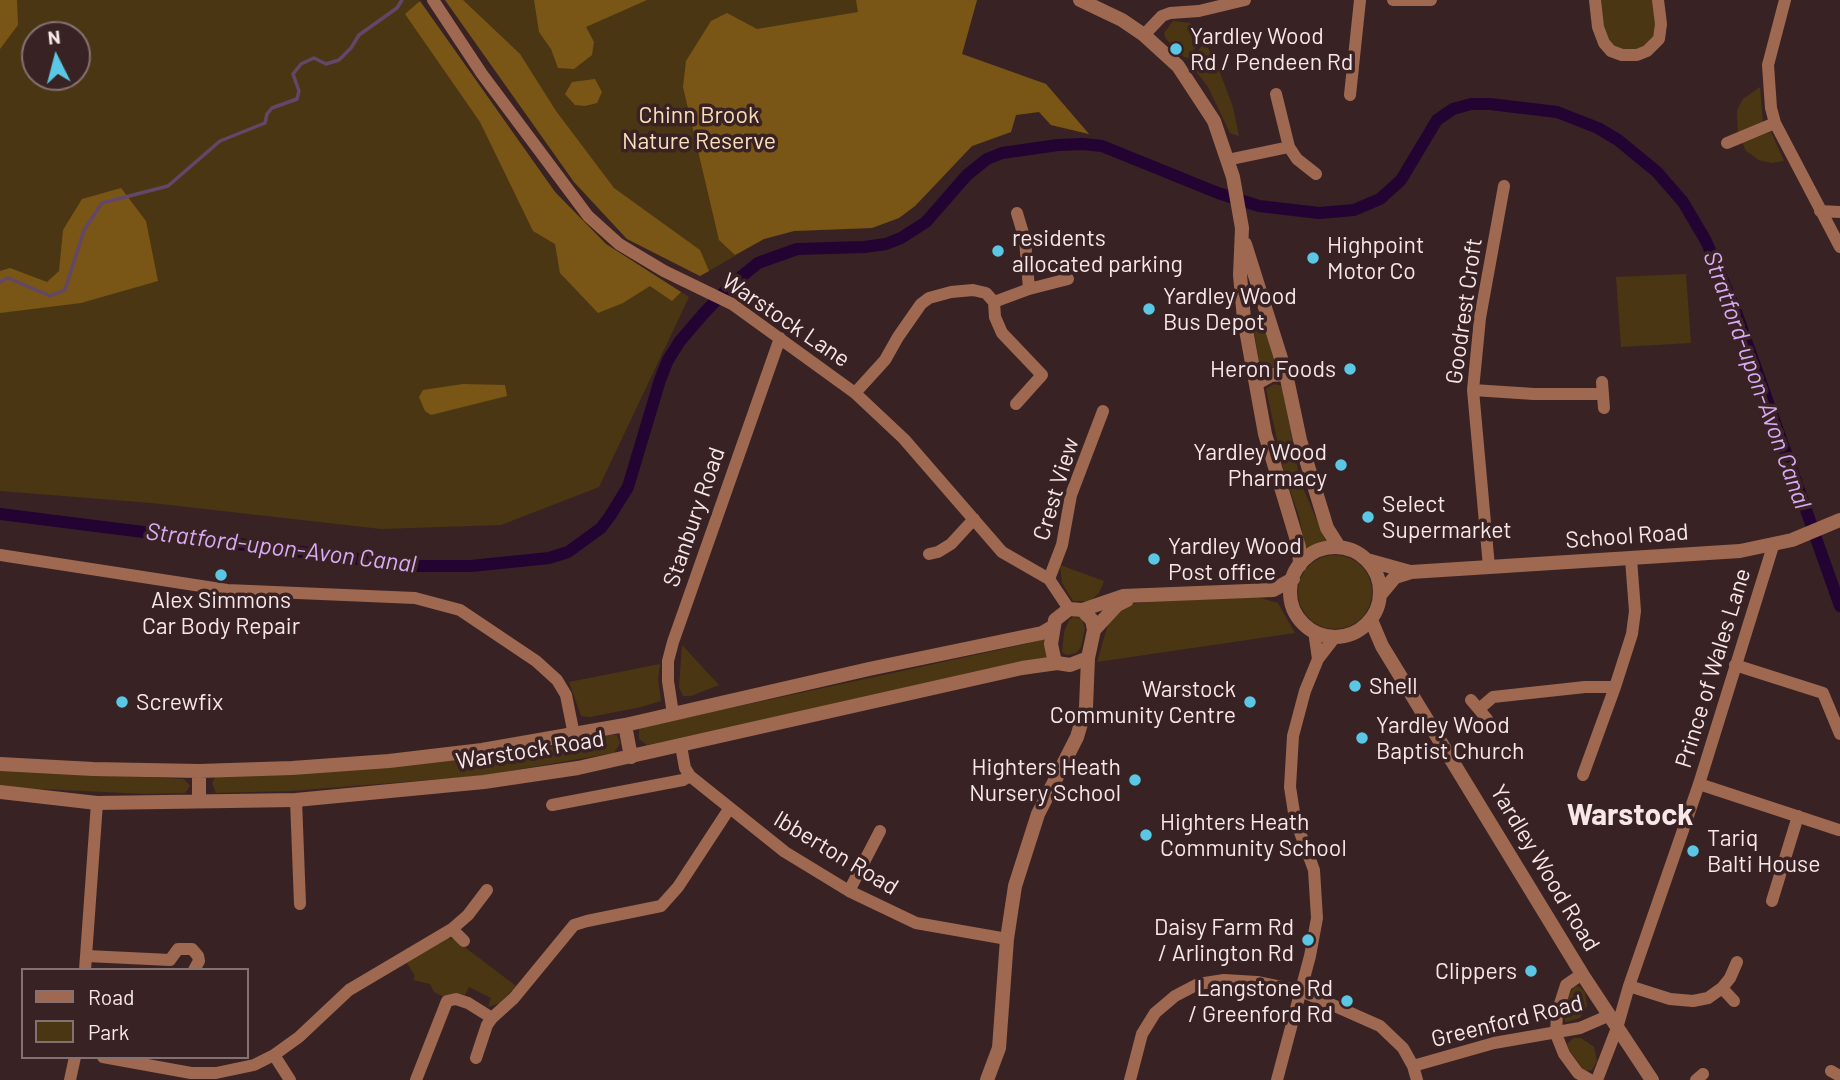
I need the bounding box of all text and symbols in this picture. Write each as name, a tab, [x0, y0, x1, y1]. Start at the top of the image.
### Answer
north arrow	[21, 21, 91, 91]
place label: Yardley Wood Rd / Pendeen Rd	[1190, 22, 1353, 76]
text: N	[46, 25, 61, 49]
marker: Yardley Wood Rd / Pendeen Rd	[1168, 41, 1184, 57]
park label: Chinn Brook Nature Reserve	[622, 101, 776, 155]
place label: residents allocated parking	[1012, 224, 1183, 278]
place label: Highpoint Motor Co	[1327, 231, 1424, 285]
street label: Goodrest Croft	[1440, 236, 1488, 386]
marker: residents allocated parking	[990, 243, 1006, 259]
water label: Stratford-upon-Avon Canal	[1697, 247, 1817, 513]
marker: Highpoint Motor Co	[1305, 250, 1321, 266]
street label: Warstock Lane	[717, 267, 855, 373]
place label: Yardley Wood Bus Depot	[1163, 282, 1297, 336]
marker: Yardley Wood Bus Depot	[1141, 301, 1157, 317]
place label: Heron Foods	[1210, 355, 1336, 383]
marker: Heron Foods	[1342, 361, 1358, 377]
street label: Crest View	[1027, 434, 1085, 544]
place label: Yardley Wood Pharmacy	[1193, 438, 1327, 492]
street label: Stanbury Road	[657, 444, 731, 590]
marker: Yardley Wood Pharmacy	[1333, 457, 1349, 473]
place label: Select Supermarket	[1382, 490, 1512, 544]
marker: Select Supermarket	[1360, 509, 1376, 525]
water label: Stratford-upon-Avon Canal	[144, 517, 418, 579]
street label: School Road	[1564, 518, 1690, 554]
place label: Yardley Wood Post office	[1168, 532, 1302, 586]
marker: Yardley Wood Post office	[1146, 551, 1162, 567]
street label: Prince of Wales Lane	[1670, 565, 1756, 771]
marker: Alex Simmons Car Body Repair	[213, 567, 229, 583]
place label: Alex Simmons Car Body Repair	[142, 586, 300, 640]
place label: Shell	[1369, 672, 1418, 700]
place label: Warstock Community Centre	[1050, 675, 1236, 729]
marker: Shell	[1347, 678, 1363, 694]
place label: Screwfix	[136, 688, 223, 716]
marker: Screwfix	[114, 694, 130, 710]
marker: Warstock Community Centre	[1242, 694, 1258, 710]
place label: Yardley Wood Baptist Church	[1376, 711, 1524, 765]
street label: Warstock Road	[454, 725, 606, 775]
marker: Yardley Wood Baptist Church	[1354, 730, 1370, 746]
place label: Highters Heath Nursery School	[969, 753, 1121, 807]
marker: Highters Heath Nursery School	[1127, 772, 1143, 788]
street label: Yardley Wood Road	[1484, 780, 1606, 956]
district label: Warstock	[1567, 797, 1693, 833]
street label: Ibberton Road	[769, 805, 903, 901]
place label: Highters Heath Community School	[1160, 808, 1347, 862]
place label: Tariq Balti House	[1707, 824, 1820, 878]
marker: Highters Heath Community School	[1138, 827, 1154, 843]
marker: Tariq Balti House	[1685, 843, 1701, 859]
place label: Daisy Farm Rd / Arlington Rd	[1154, 913, 1294, 967]
marker: Daisy Farm Rd / Arlington Rd	[1300, 932, 1316, 948]
place label: Clippers	[1435, 957, 1517, 985]
marker: Clippers	[1523, 963, 1539, 979]
legend	[21, 968, 248, 1059]
place label: Langstone Rd / Greenford Rd	[1188, 974, 1333, 1028]
text: Road	[88, 984, 134, 1009]
street label: Greenford Road	[1428, 989, 1586, 1053]
marker: Langstone Rd / Greenford Rd	[1339, 993, 1355, 1009]
text: Park	[88, 1019, 129, 1044]

